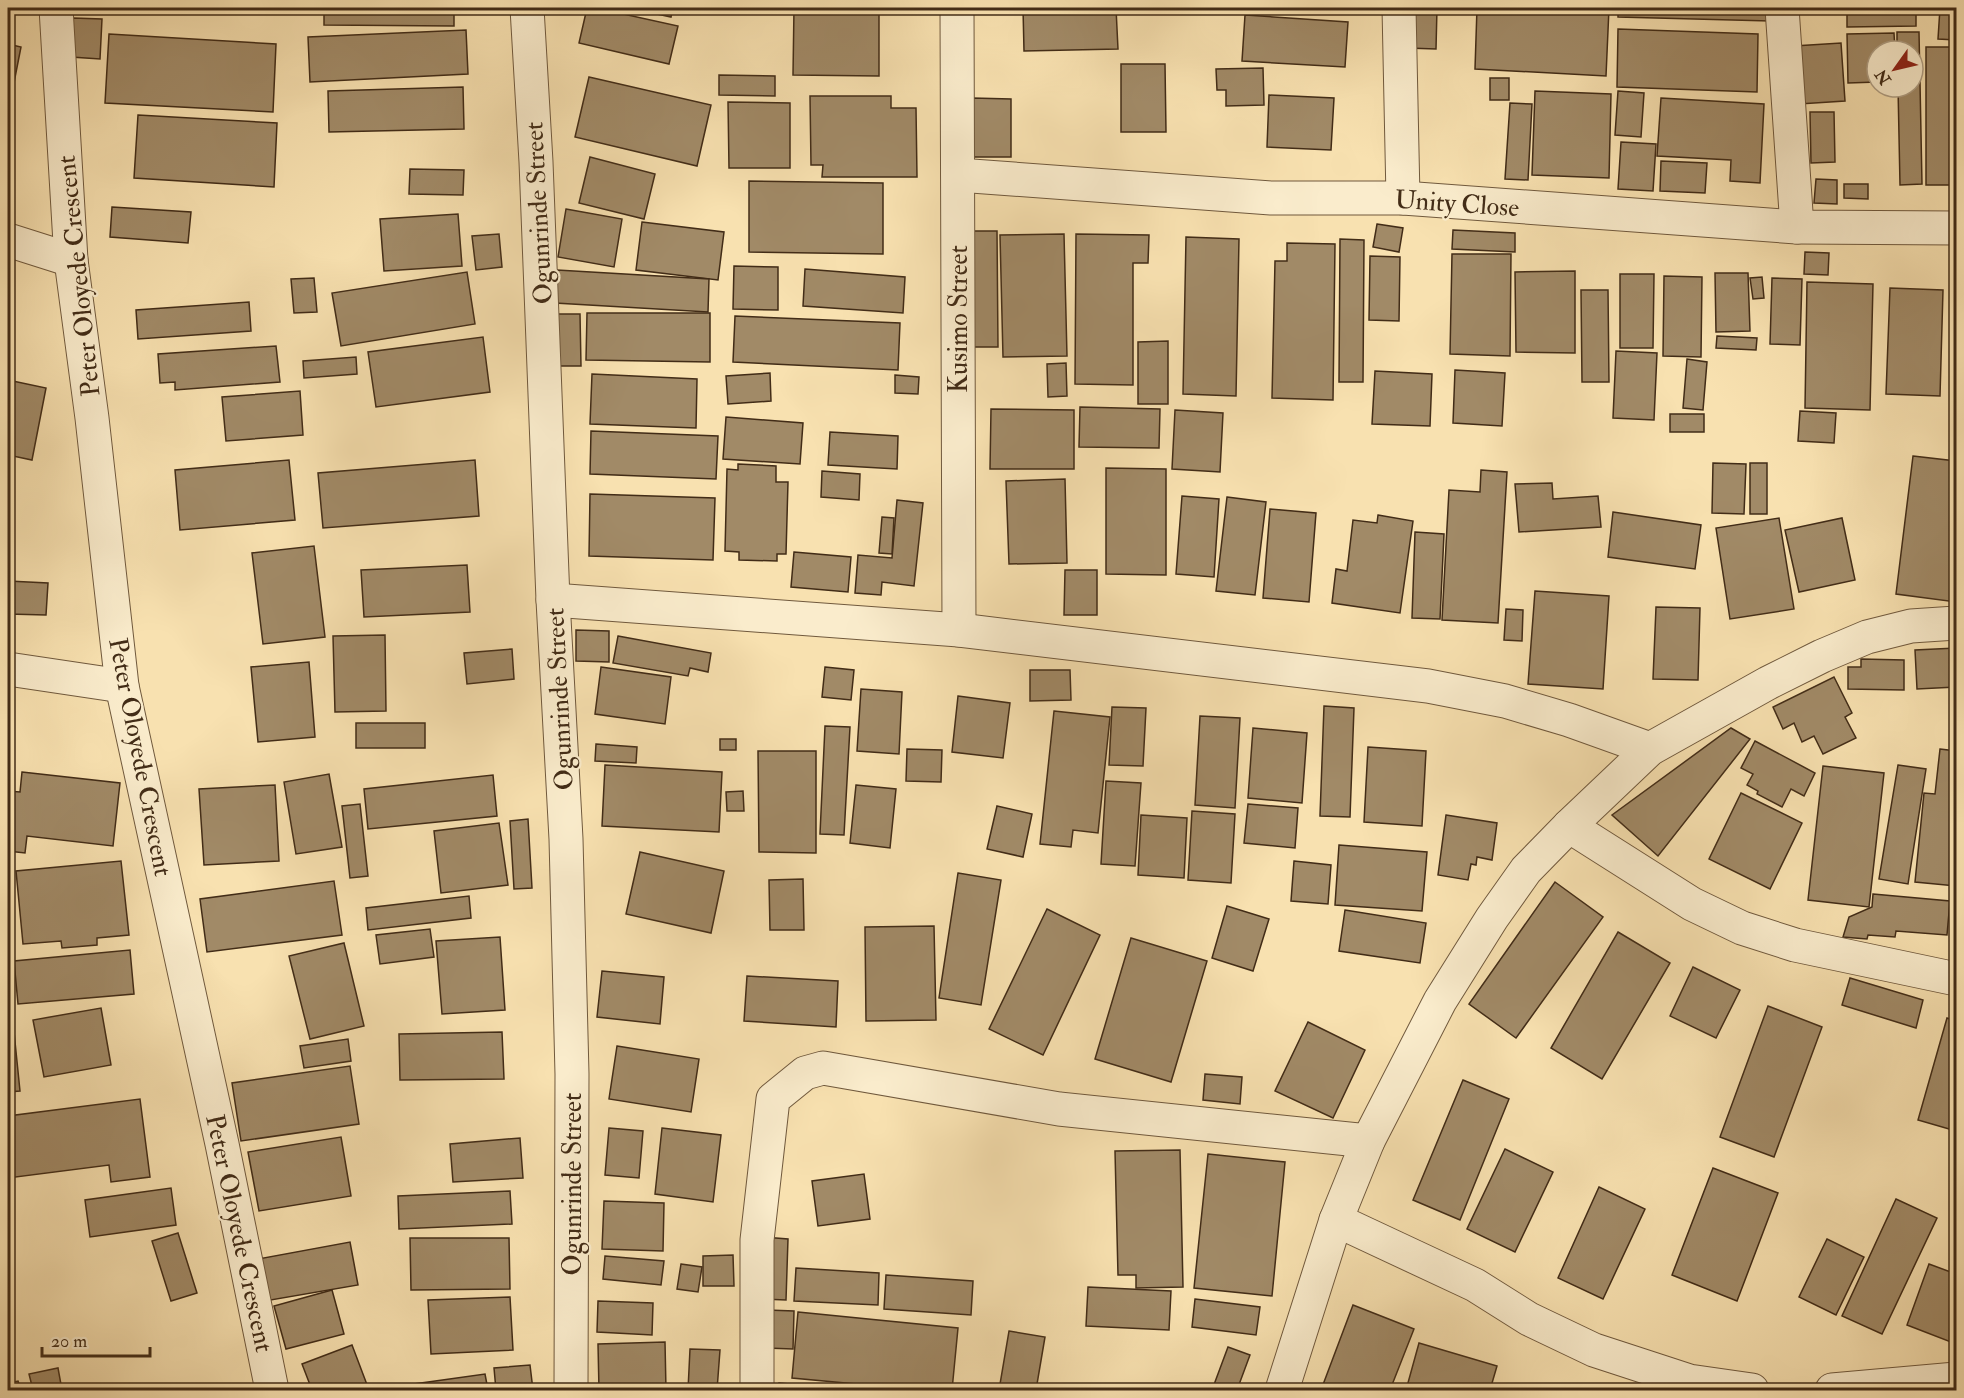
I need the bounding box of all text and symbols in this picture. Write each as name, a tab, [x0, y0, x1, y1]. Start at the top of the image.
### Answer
north arrow	[1865, 39, 1925, 99]
text: N	[1871, 65, 1896, 89]
street label: Ogunrinde Street	[518, 121, 560, 305]
street label: Peter Oloyede Crescent	[50, 154, 108, 398]
street label: Unity Close	[1394, 184, 1520, 224]
street label: Kusimo Street	[943, 245, 975, 393]
street label: Ogunrinde Street	[539, 607, 581, 791]
street label: Peter Oloyede Crescent	[101, 635, 179, 879]
street label: Ogunrinde Street	[557, 1093, 589, 1275]
street label: Peter Oloyede Crescent	[198, 1111, 280, 1355]
scale bar	[42, 1320, 150, 1358]
text: 20 m	[51, 1330, 87, 1353]

